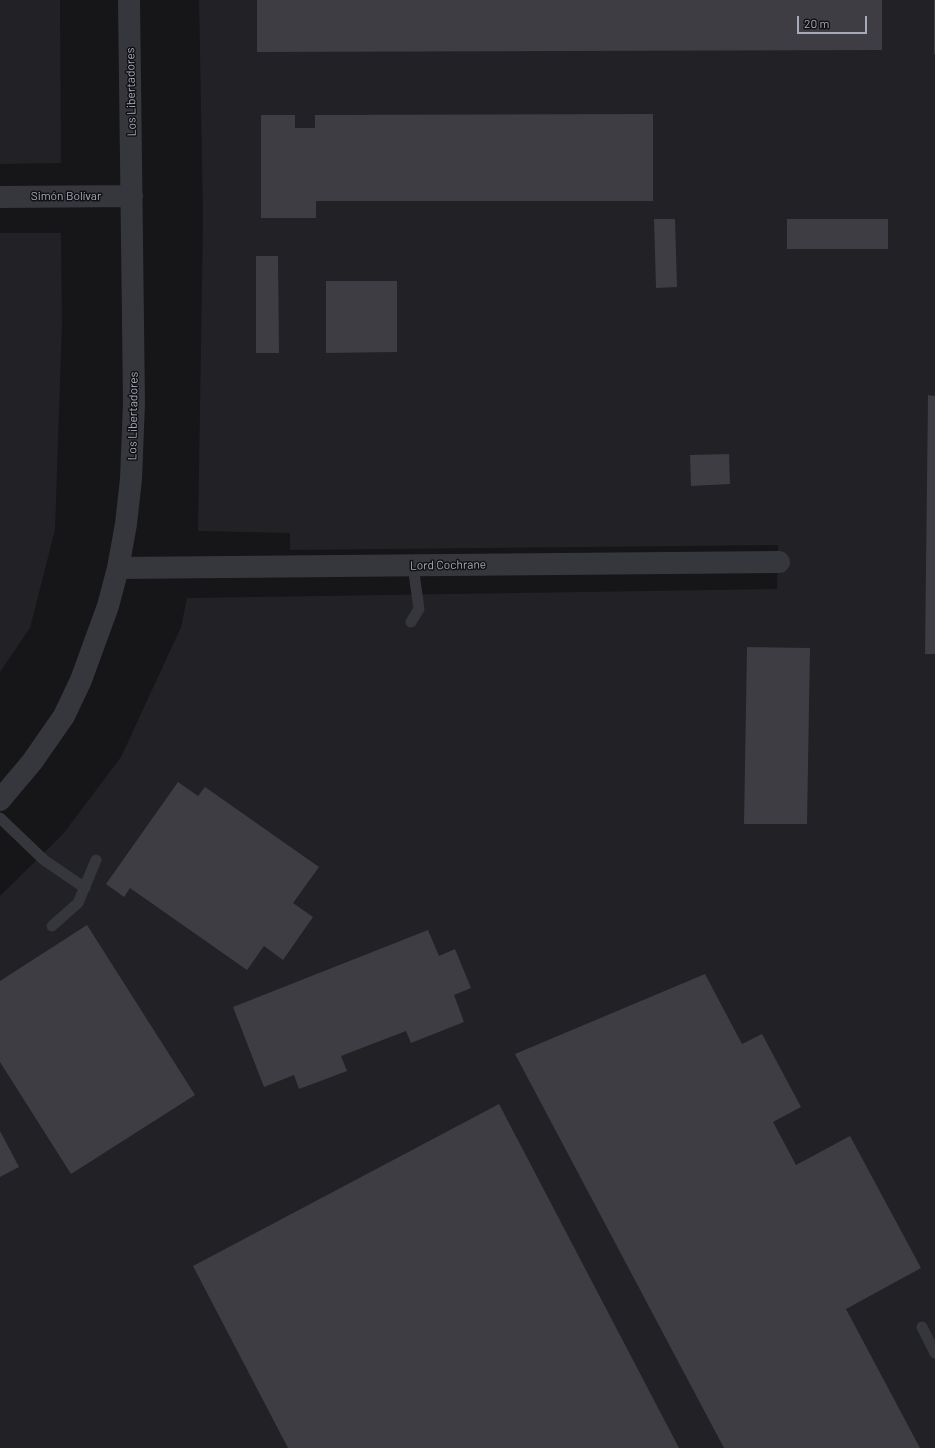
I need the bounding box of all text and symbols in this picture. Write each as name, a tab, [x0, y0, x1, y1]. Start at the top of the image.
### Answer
scale bar	[799, 8, 869, 34]
text: 20 m	[804, 16, 830, 30]
street label: Los Libertadores	[123, 47, 139, 137]
street label: Simón Bolívar	[31, 189, 101, 203]
street label: Los Libertadores	[125, 371, 141, 461]
street label: Lord Cochrane	[410, 557, 486, 573]

